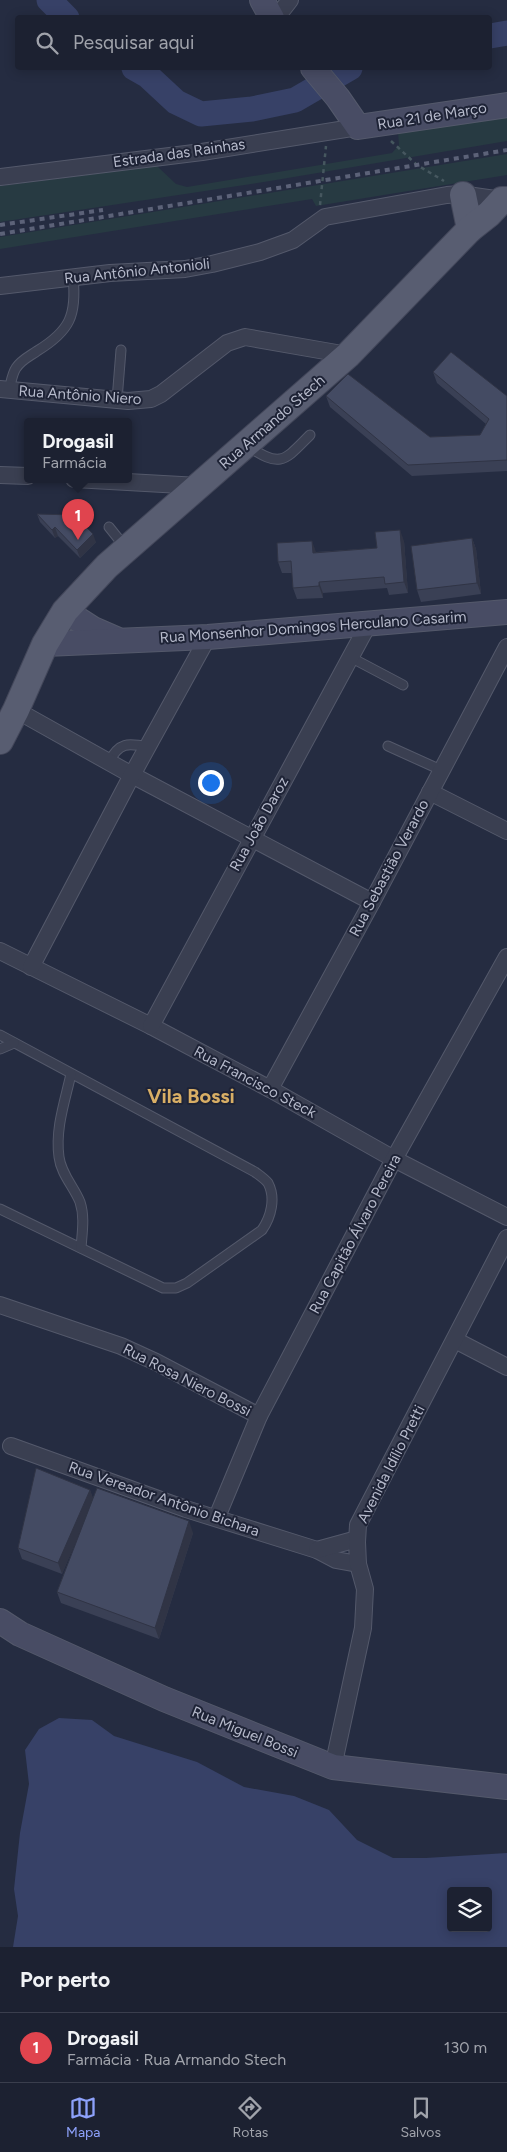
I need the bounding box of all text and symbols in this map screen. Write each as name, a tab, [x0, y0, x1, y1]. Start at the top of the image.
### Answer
search box	[15, 15, 492, 70]
icon: search	[33, 29, 61, 57]
text: Pesquisar aqui	[73, 31, 194, 54]
street label: Rua 21 de Março	[376, 98, 488, 134]
street label: Estrada das Rainhas	[112, 135, 246, 171]
street label: Rua Antônio Antonioli	[63, 254, 211, 288]
street label: Rua Armando Stech	[216, 371, 328, 473]
street label: Rua Antônio Niero	[18, 382, 142, 408]
popup	[24, 418, 132, 483]
text: Drogasil	[42, 430, 114, 453]
text: Farmácia	[42, 453, 107, 472]
pin: 1	[62, 499, 94, 540]
street label: Rua Monsenhor Domingos Herculano Casarim	[159, 607, 467, 647]
your location	[198, 770, 224, 796]
street label: Rua João Daroz	[226, 774, 292, 874]
street label: Rua Sebastião Verardo	[345, 796, 433, 940]
street label: Rua Francisco Steck	[191, 1042, 320, 1122]
district label: Vila Bossi	[147, 1084, 235, 1108]
street label: Rua Capitão Álvaro Pereira	[305, 1151, 405, 1317]
street label: Rua Rosa Niero Bossi	[120, 1340, 254, 1420]
street label: Avenida Idílio Pretti	[353, 1402, 429, 1526]
street label: Rua Vereador Antônio Bichara	[66, 1458, 262, 1540]
street label: Rua Miguel Bossi	[189, 1702, 301, 1762]
map controls	[447, 1887, 492, 1932]
button: layers	[447, 1887, 492, 1932]
text: Por perto	[20, 1967, 110, 1992]
text: Drogasil	[67, 2027, 139, 2050]
text: 1	[33, 2038, 39, 2057]
text: 130 m	[444, 2038, 487, 2057]
text: Farmácia · Rua Armando Stech	[67, 2050, 286, 2069]
tab: Mapa	[66, 2094, 100, 2141]
tab: Rotas	[233, 2094, 268, 2141]
tab: Salvos	[400, 2094, 441, 2141]

